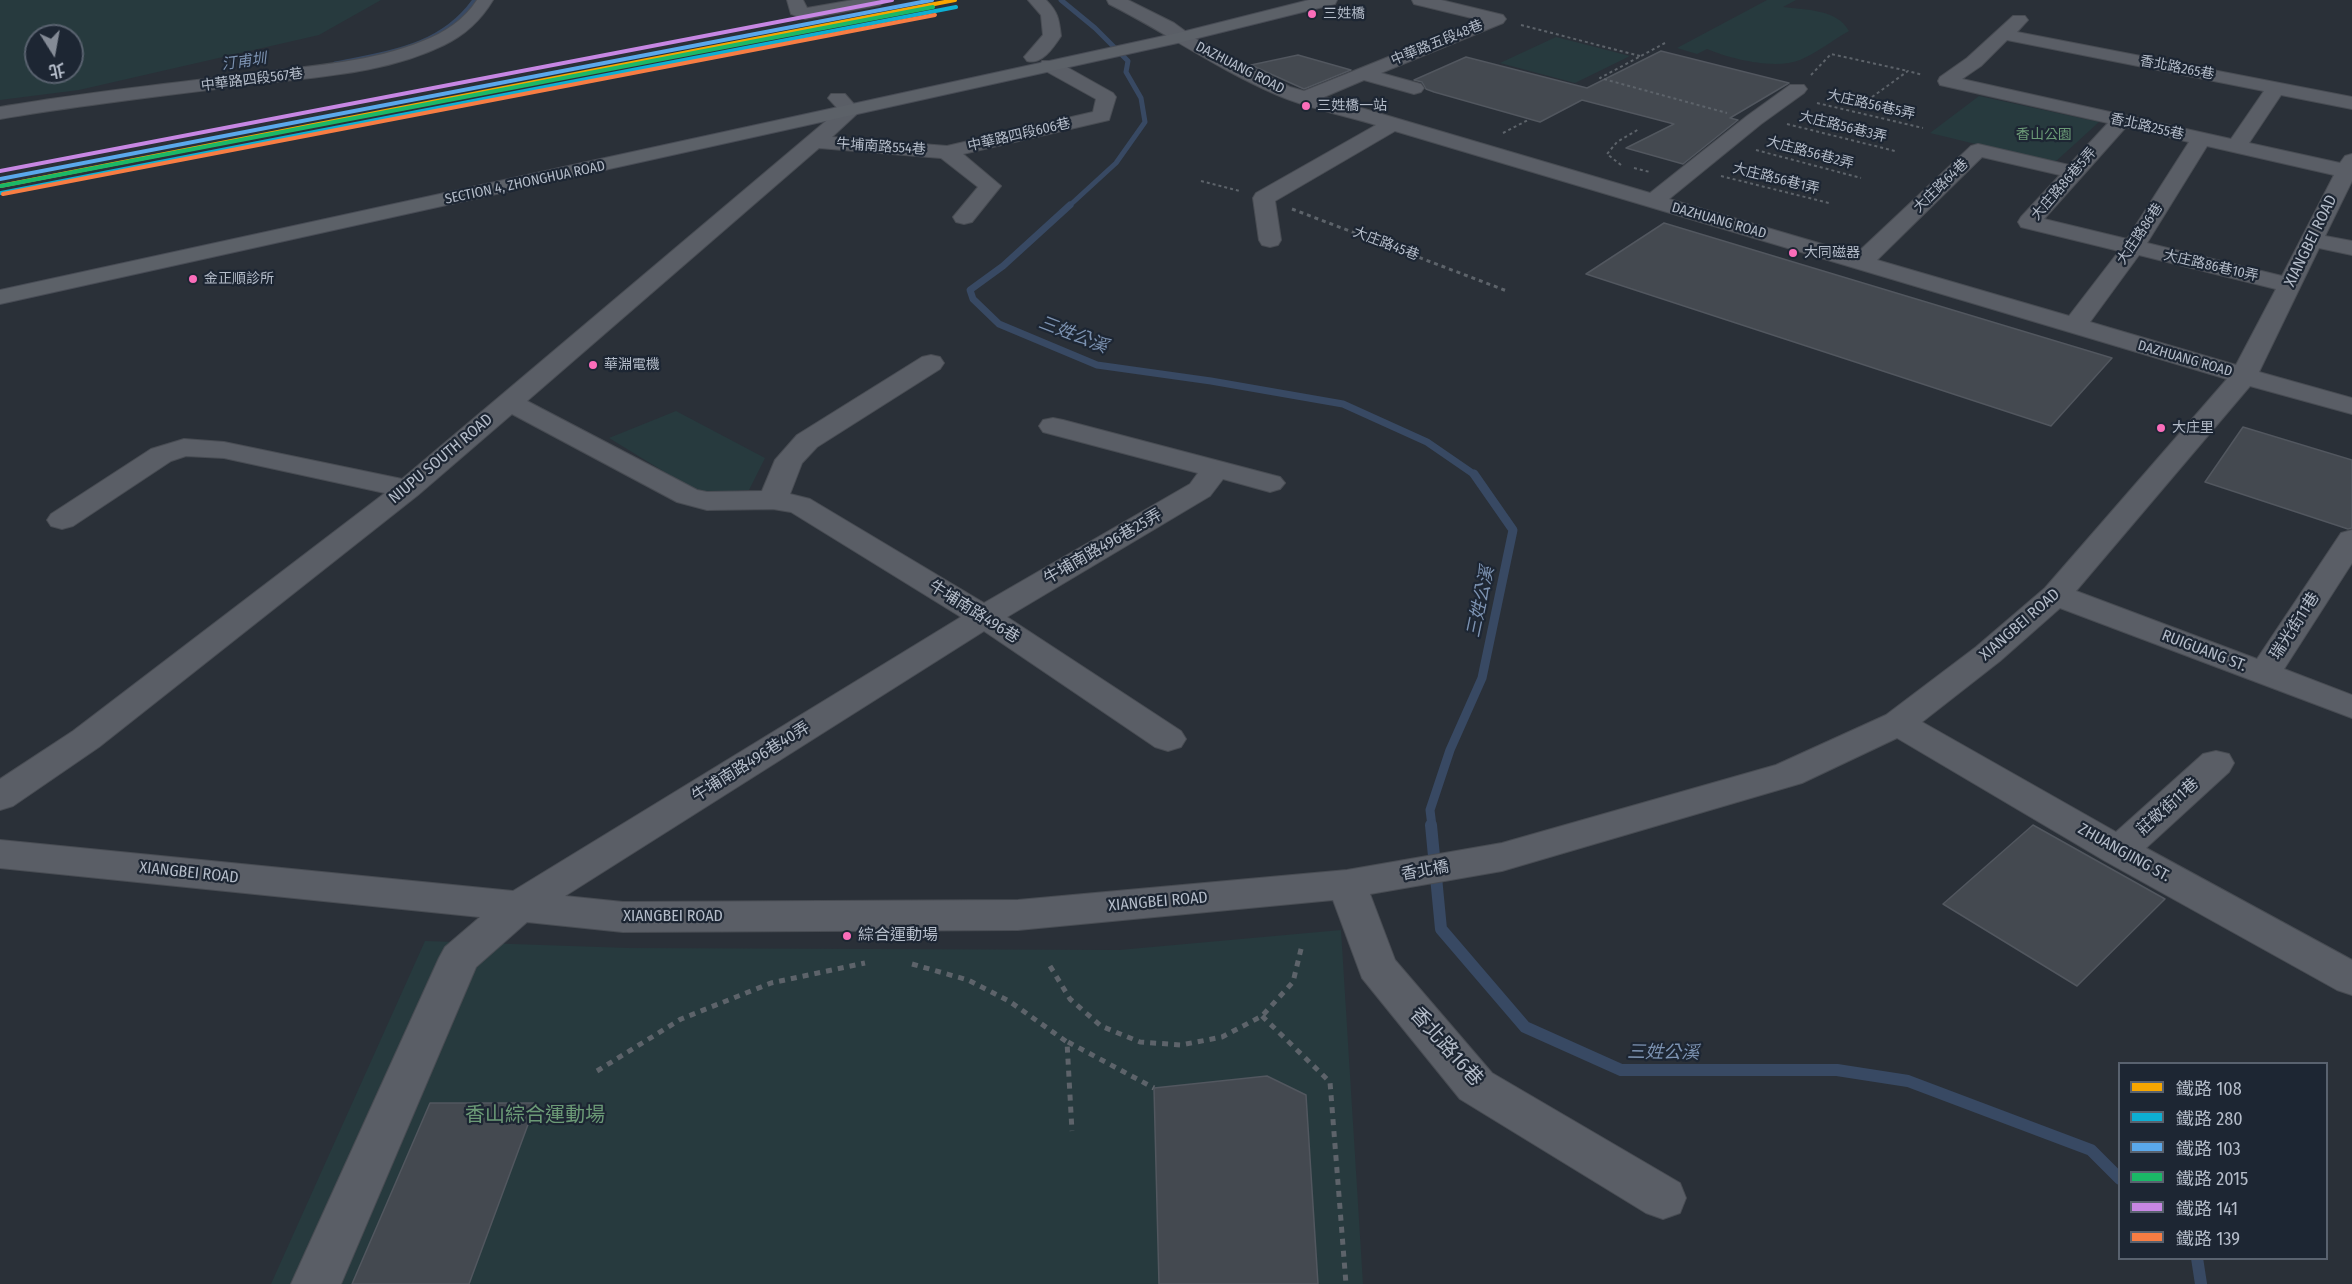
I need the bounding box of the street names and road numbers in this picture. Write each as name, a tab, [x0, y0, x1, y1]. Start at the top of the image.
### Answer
street label: 中華路五段48巷	[1389, 17, 1485, 69]
street label: DAZHUANG ROAD	[1193, 38, 1287, 98]
street label: 香北路265巷	[2138, 53, 2216, 83]
street label: 中華路四段567巷	[200, 65, 304, 95]
street label: 大庄路56巷5弄	[1825, 87, 1917, 123]
street label: 大庄路56巷3弄	[1797, 108, 1889, 146]
street label: 香北路255巷	[2109, 110, 2185, 144]
street label: 中華路四段606巷	[966, 115, 1072, 155]
street label: 大庄路56巷2弄	[1765, 133, 1855, 173]
street label: 牛埔南路554巷	[836, 135, 926, 159]
street label: 大庄路86巷5弄	[2028, 144, 2100, 224]
street label: 大庄路64巷	[1910, 156, 1972, 216]
street label: SECTION 4, ZHONGHUA ROAD	[443, 158, 607, 208]
street label: 大庄路56巷1弄	[1731, 160, 1821, 198]
street label: XIANGBEI ROAD	[2281, 192, 2341, 290]
street label: DAZHUANG ROAD	[1670, 200, 1768, 242]
street label: 大庄路86巷	[2113, 200, 2167, 268]
street label: 大庄路45巷	[1351, 224, 1421, 264]
street label: 大庄路86巷10弄	[2162, 247, 2260, 285]
street label: DAZHUANG ROAD	[2136, 338, 2234, 380]
street label: NIUPU SOUTH ROAD	[385, 410, 497, 508]
street label: 牛埔南路496巷25弄	[1040, 505, 1166, 589]
street label: 牛埔南路496巷	[925, 577, 1023, 647]
street label: XIANGBEI ROAD	[1976, 585, 2064, 665]
street label: 瑞光街11巷	[2266, 589, 2324, 663]
street label: RUIGUANG ST.	[2159, 626, 2249, 676]
street label: 牛埔南路496巷40弄	[689, 718, 813, 806]
street label: 莊敬街11巷	[2133, 774, 2203, 840]
street label: ZHUANGJING ST.	[2075, 820, 2173, 886]
street label: 香北橋	[1400, 857, 1450, 885]
street label: XIANGBEI ROAD	[138, 858, 240, 888]
street label: XIANGBEI ROAD	[1108, 888, 1208, 916]
street label: XIANGBEI ROAD	[623, 907, 723, 927]
street label: 香北路16巷	[1404, 1003, 1488, 1091]

